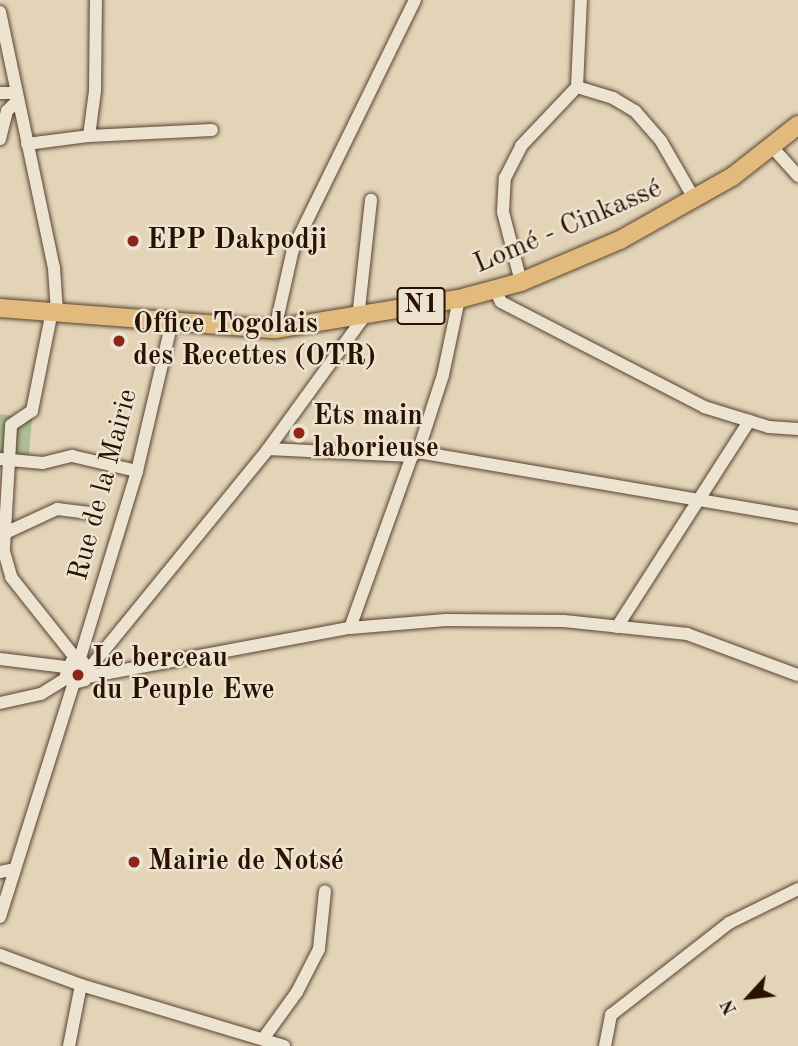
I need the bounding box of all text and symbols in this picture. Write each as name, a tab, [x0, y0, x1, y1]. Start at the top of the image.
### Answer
street label: Lomé - Cinkassé	[469, 172, 667, 282]
place label: EPP Dakpodji	[147, 224, 327, 258]
marker: EPP Dakpodji	[125, 233, 141, 249]
road number: N1	[396, 284, 446, 328]
place label: Office Togolais des Recettes (OTR)	[133, 308, 376, 374]
marker: Office Togolais des Recettes (OTR)	[111, 333, 127, 349]
street label: Rue de la Mairie	[62, 385, 146, 585]
place label: Ets main laborieuse	[313, 400, 439, 466]
marker: Ets main laborieuse	[291, 425, 307, 441]
place label: Le berceau du Peuple Ewe	[92, 642, 275, 708]
marker: Le berceau du Peuple Ewe	[70, 667, 86, 683]
place label: Mairie de Notsé	[148, 845, 344, 879]
marker: Mairie de Notsé	[126, 854, 142, 870]
north arrow	[714, 962, 784, 1032]
text: N	[718, 996, 742, 1018]

